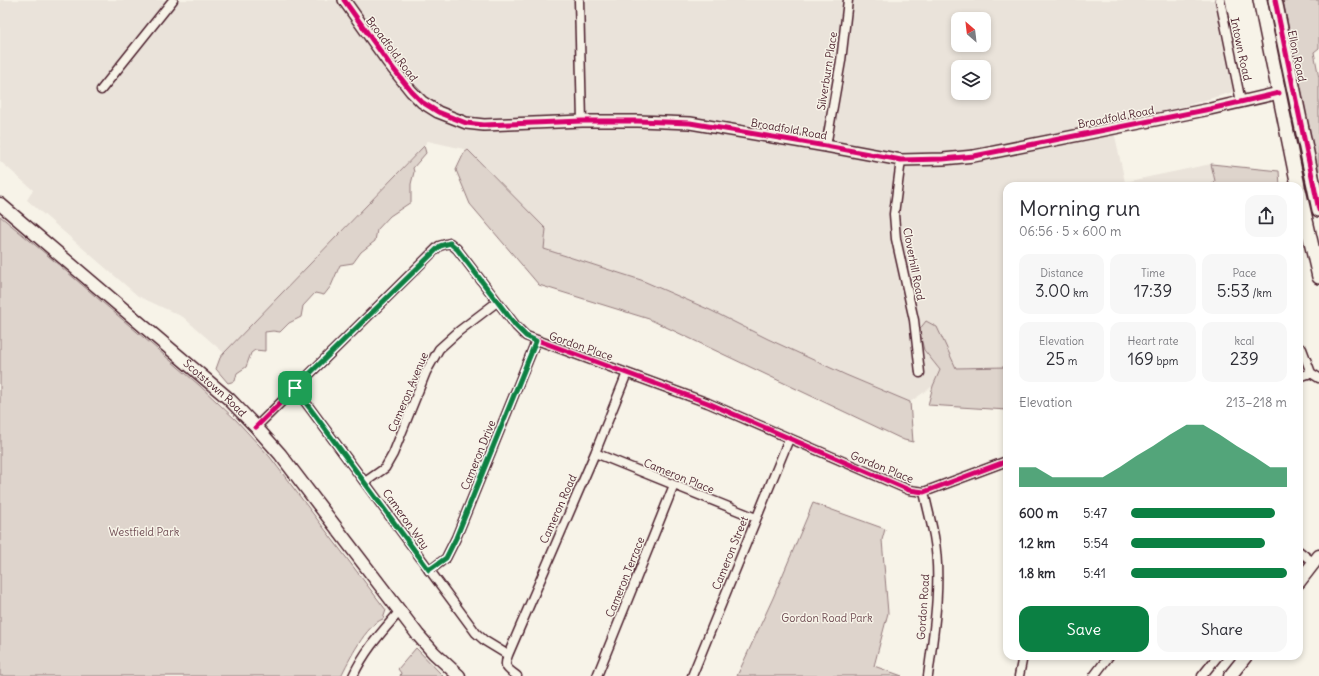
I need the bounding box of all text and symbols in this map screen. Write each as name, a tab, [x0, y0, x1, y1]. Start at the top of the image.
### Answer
north arrow	[951, 12, 991, 52]
map controls	[951, 12, 991, 100]
street label: Broadfold Road	[363, 14, 421, 85]
street label: Intown Road	[1227, 16, 1255, 82]
street label: Ellon Road	[1285, 29, 1309, 84]
street label: Silverburn Place	[814, 31, 840, 111]
button: layers	[951, 60, 991, 100]
street label: Broadfold Road	[1077, 103, 1156, 131]
street label: Broadfold Road	[750, 115, 829, 143]
text: Morning run	[1019, 194, 1141, 222]
button: share	[1245, 195, 1287, 237]
text: 06:56 · 5 × 600 m	[1019, 223, 1121, 240]
street label: Cloverhill Road	[900, 226, 928, 302]
text: Distance	[1040, 266, 1083, 280]
text: Time	[1141, 266, 1165, 280]
text: Pace	[1232, 266, 1256, 280]
text: 3.00	[1035, 280, 1071, 302]
text: 17:39	[1134, 280, 1172, 302]
text: 5:53	[1217, 280, 1250, 302]
text: km	[1071, 286, 1088, 300]
text: /km	[1250, 286, 1272, 300]
street label: Gordon Place	[547, 329, 615, 364]
text: Elevation	[1039, 334, 1084, 348]
text: Heart rate	[1127, 334, 1179, 348]
text: kcal	[1234, 334, 1254, 348]
text: 25	[1046, 348, 1065, 370]
text: 169	[1128, 348, 1154, 370]
text: 239	[1230, 348, 1259, 370]
street label: Cameron Avenue	[385, 350, 431, 434]
text: m	[1065, 354, 1077, 368]
text: bpm	[1154, 354, 1178, 368]
street label: Scotstown Road	[181, 356, 250, 420]
pin	[278, 371, 312, 405]
icon: arrive	[284, 377, 306, 399]
text: Elevation	[1019, 394, 1072, 411]
text: 213–218 m	[1226, 394, 1287, 411]
street label: Cameron Drive	[458, 418, 498, 492]
street label: Gordon Place	[848, 448, 916, 486]
street label: Cameron Place	[642, 455, 717, 497]
street label: Cameron Road	[536, 472, 580, 546]
street label: Cameron Way	[380, 486, 432, 552]
text: 600 m	[1019, 505, 1058, 522]
text: 5:47	[1083, 505, 1107, 522]
street label: Cameron Street	[709, 514, 751, 592]
park label: Westfield Park	[109, 525, 180, 539]
street label: Cameron Terrace	[602, 534, 648, 619]
text: 1.2 km	[1019, 535, 1055, 552]
text: 5:54	[1083, 535, 1108, 552]
text: 1.8 km	[1019, 565, 1055, 582]
text: 5:41	[1083, 565, 1106, 582]
street label: Gordon Road	[914, 573, 932, 640]
button: Save	[1019, 606, 1149, 652]
button: Share	[1157, 606, 1287, 652]
park label: Gordon Road Park	[781, 611, 873, 625]

